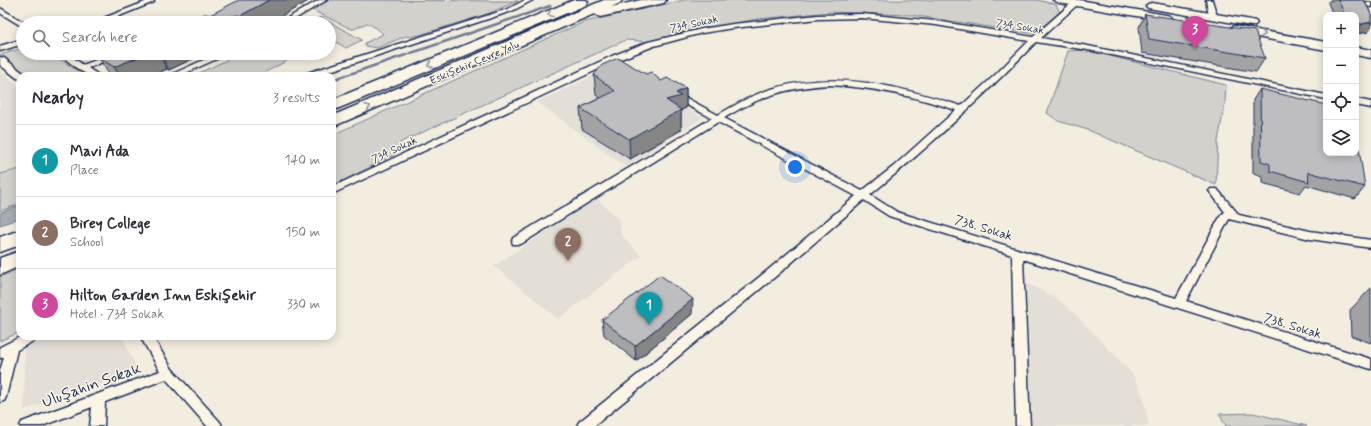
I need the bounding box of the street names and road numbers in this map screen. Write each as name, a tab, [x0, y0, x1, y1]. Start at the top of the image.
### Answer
street label: 734 Sokak	[669, 12, 720, 36]
street label: 734 Sokak	[995, 16, 1045, 38]
street label: Eskişehir Çevre Yolu	[428, 38, 521, 88]
street label: 734 Sokak	[369, 133, 420, 167]
street label: 738. Sokak	[953, 212, 1015, 245]
street label: 738. Sokak	[1262, 310, 1324, 343]
street label: Uluşahin Sokak	[39, 358, 144, 413]

